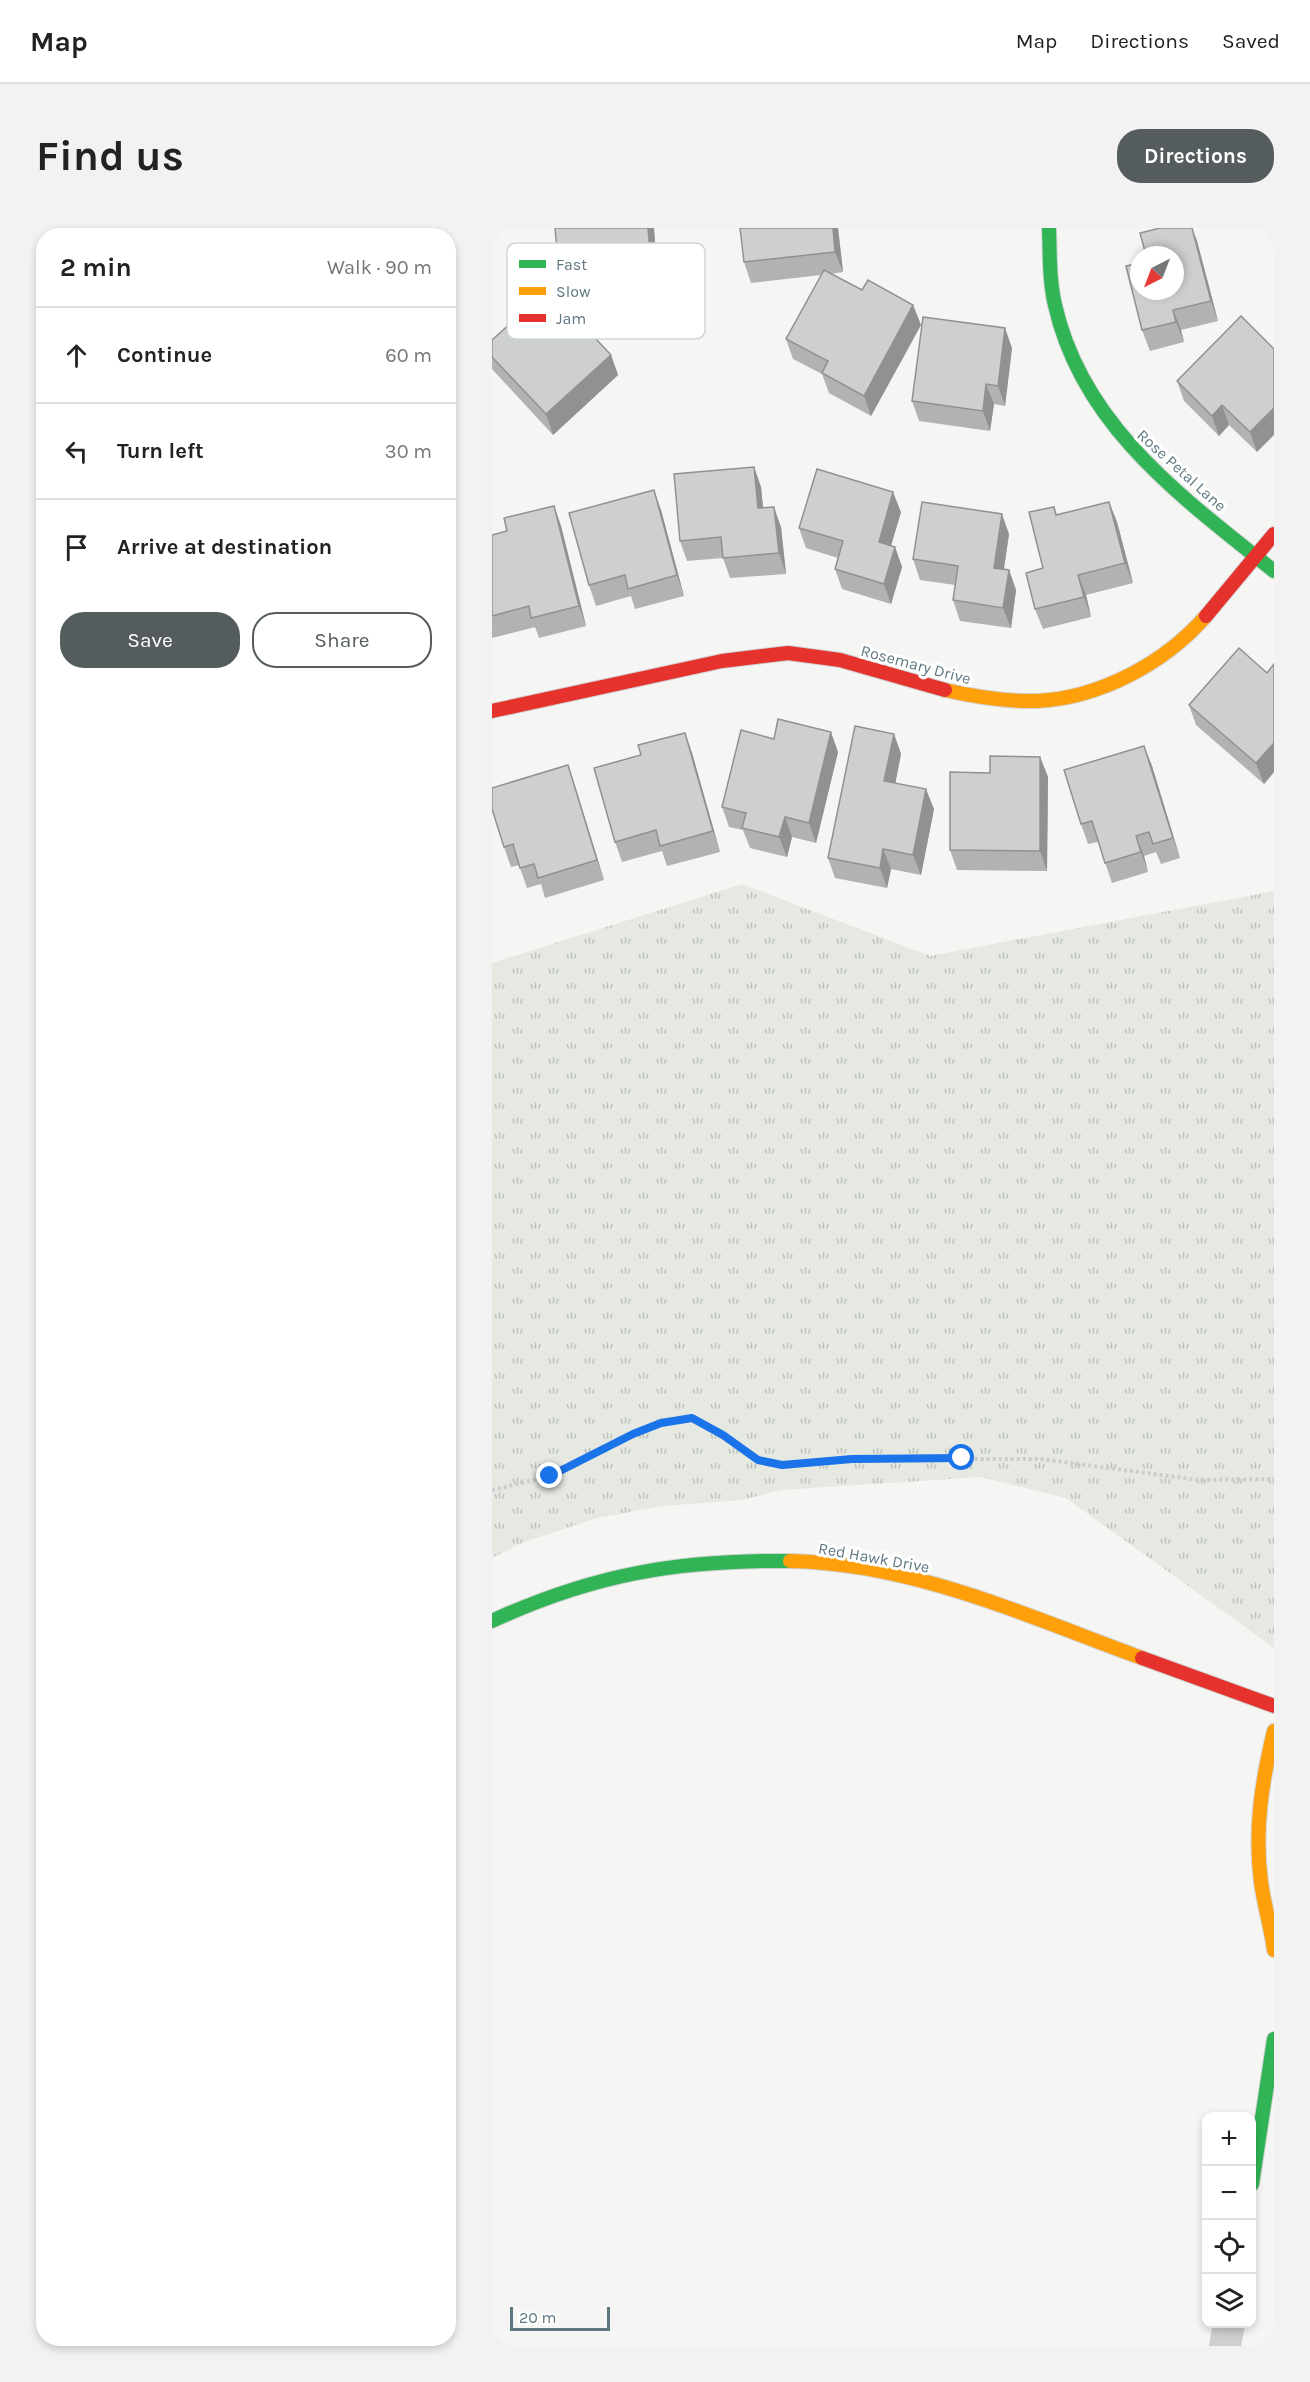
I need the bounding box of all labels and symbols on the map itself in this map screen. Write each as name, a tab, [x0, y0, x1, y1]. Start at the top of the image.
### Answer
legend	[507, 243, 705, 339]
north arrow	[1130, 246, 1184, 300]
text: Fast	[556, 255, 587, 274]
text: Slow	[556, 282, 591, 301]
text: Jam	[556, 309, 586, 328]
street label: Rose Petal Lane	[1133, 425, 1230, 515]
street label: Rosemary Drive	[859, 641, 973, 688]
route start	[948, 1444, 974, 1470]
route end	[536, 1462, 562, 1488]
street label: Red Hawk Drive	[817, 1538, 931, 1577]
scale bar	[510, 2304, 610, 2332]

